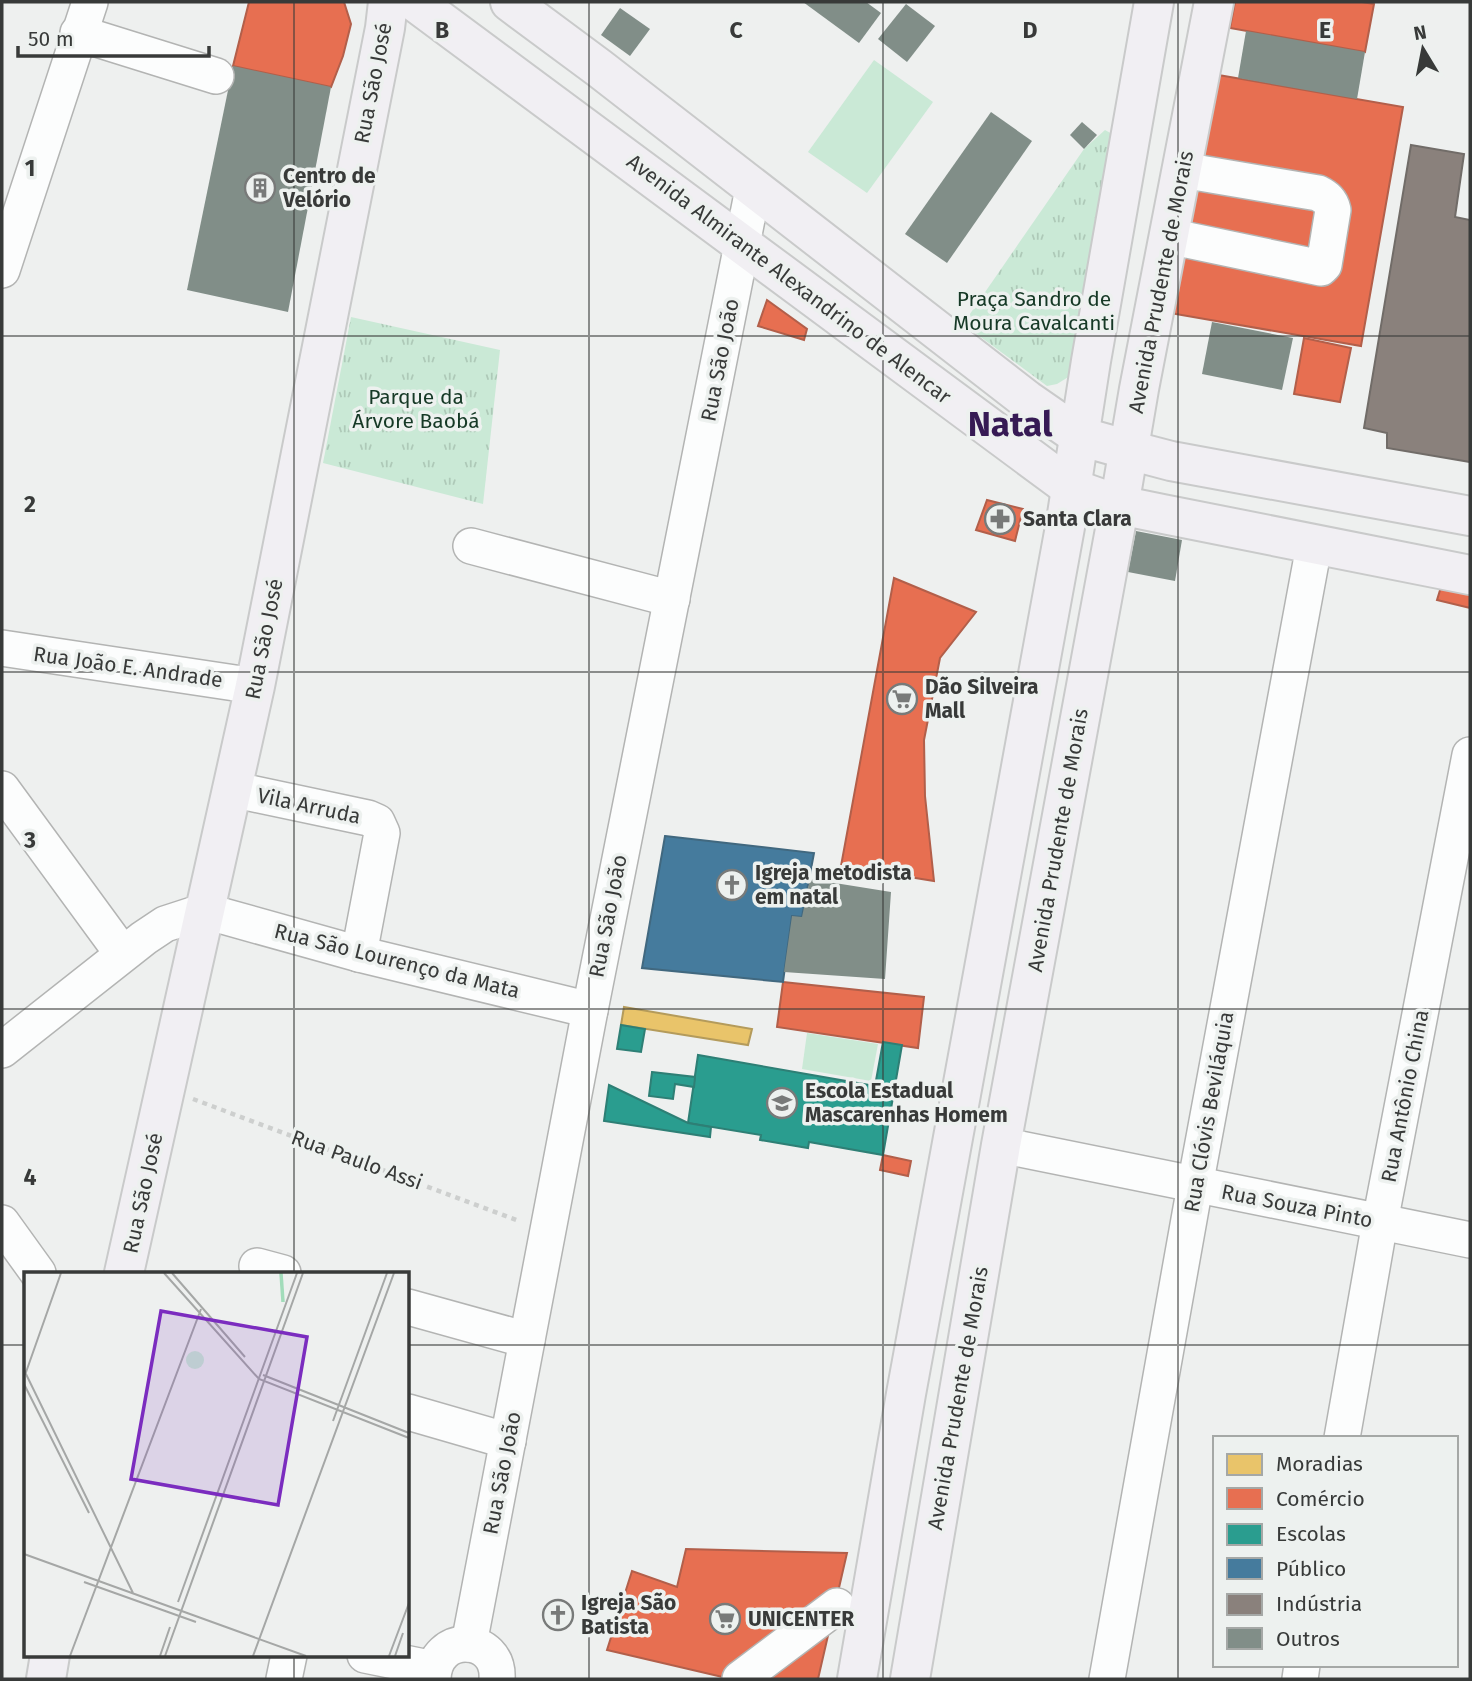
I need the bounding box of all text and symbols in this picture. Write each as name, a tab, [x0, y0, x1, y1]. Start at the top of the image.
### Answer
scale bar	[18, 14, 208, 58]
north arrow	[1388, 14, 1458, 84]
text: B	[435, 16, 449, 44]
text: C	[729, 16, 743, 44]
text: D	[1023, 16, 1038, 44]
text: E	[1319, 16, 1331, 44]
street label: Rua São José	[349, 20, 397, 146]
text: N	[1412, 20, 1428, 45]
text: 50 m	[28, 26, 74, 52]
street label: Avenida Almirante Alexandrino de Alencar	[622, 148, 956, 410]
street label: Avenida Prudente de Morais	[1123, 148, 1199, 415]
text: 1	[25, 154, 35, 182]
place label: Centro de Velório	[282, 163, 376, 213]
building icon: Centro de Velório	[243, 171, 277, 205]
park label: Praça Sandro de Moura Cavalcanti	[953, 286, 1115, 336]
street label: Rua São João	[695, 296, 745, 424]
park label: Parque da Árvore Baobá	[352, 384, 480, 434]
district label: Natal	[968, 403, 1053, 445]
text: 2	[24, 490, 36, 518]
pharmacy icon: Santa Clara	[983, 502, 1017, 536]
place label: Santa Clara	[1023, 506, 1132, 532]
street label: Rua São José	[240, 576, 288, 702]
street label: Rua João E. Andrade	[32, 641, 224, 693]
place label: Dão Silveira Mall	[925, 674, 1038, 724]
supermarket icon: Dão Silveira Mall	[885, 682, 919, 716]
street label: Avenida Prudente de Morais	[1022, 706, 1094, 974]
street label: Vila Arruda	[255, 782, 363, 830]
text: 3	[23, 826, 36, 854]
street label: Rua São João	[583, 852, 633, 980]
place label: Igreja metodista em natal	[755, 860, 912, 910]
church icon: Igreja metodista em natal	[715, 868, 749, 902]
street label: Rua São Lourenço da Mata	[272, 918, 522, 1004]
street label: Rua Antônio China	[1376, 1007, 1434, 1185]
street label: Rua Clóvis Beviláquia	[1179, 1010, 1239, 1214]
place label: Escola Estadual Mascarenhas Homem	[805, 1078, 1008, 1128]
school or university icon: Escola Estadual Mascarenhas Homem	[765, 1086, 799, 1120]
street label: Rua Paulo Assi	[288, 1124, 426, 1196]
street label: Rua São José	[118, 1130, 168, 1256]
text: 4	[24, 1163, 37, 1191]
street label: Rua Souza Pinto	[1219, 1179, 1375, 1233]
street label: Avenida Prudente de Morais	[922, 1264, 994, 1532]
inset map	[24, 1272, 410, 1656]
street label: Rua São João	[477, 1409, 527, 1537]
legend	[1213, 1436, 1458, 1667]
text: Moradias	[1276, 1451, 1363, 1477]
text: Comércio	[1276, 1486, 1365, 1512]
text: Escolas	[1276, 1521, 1346, 1547]
text: Público	[1276, 1556, 1346, 1582]
place label: Igreja São Batista	[581, 1590, 676, 1640]
text: Indústria	[1276, 1591, 1362, 1617]
church icon: Igreja São Batista	[541, 1598, 575, 1632]
supermarket icon: UNICENTER	[708, 1602, 742, 1636]
place label: UNICENTER	[748, 1606, 855, 1632]
text: Outros	[1276, 1626, 1340, 1652]

